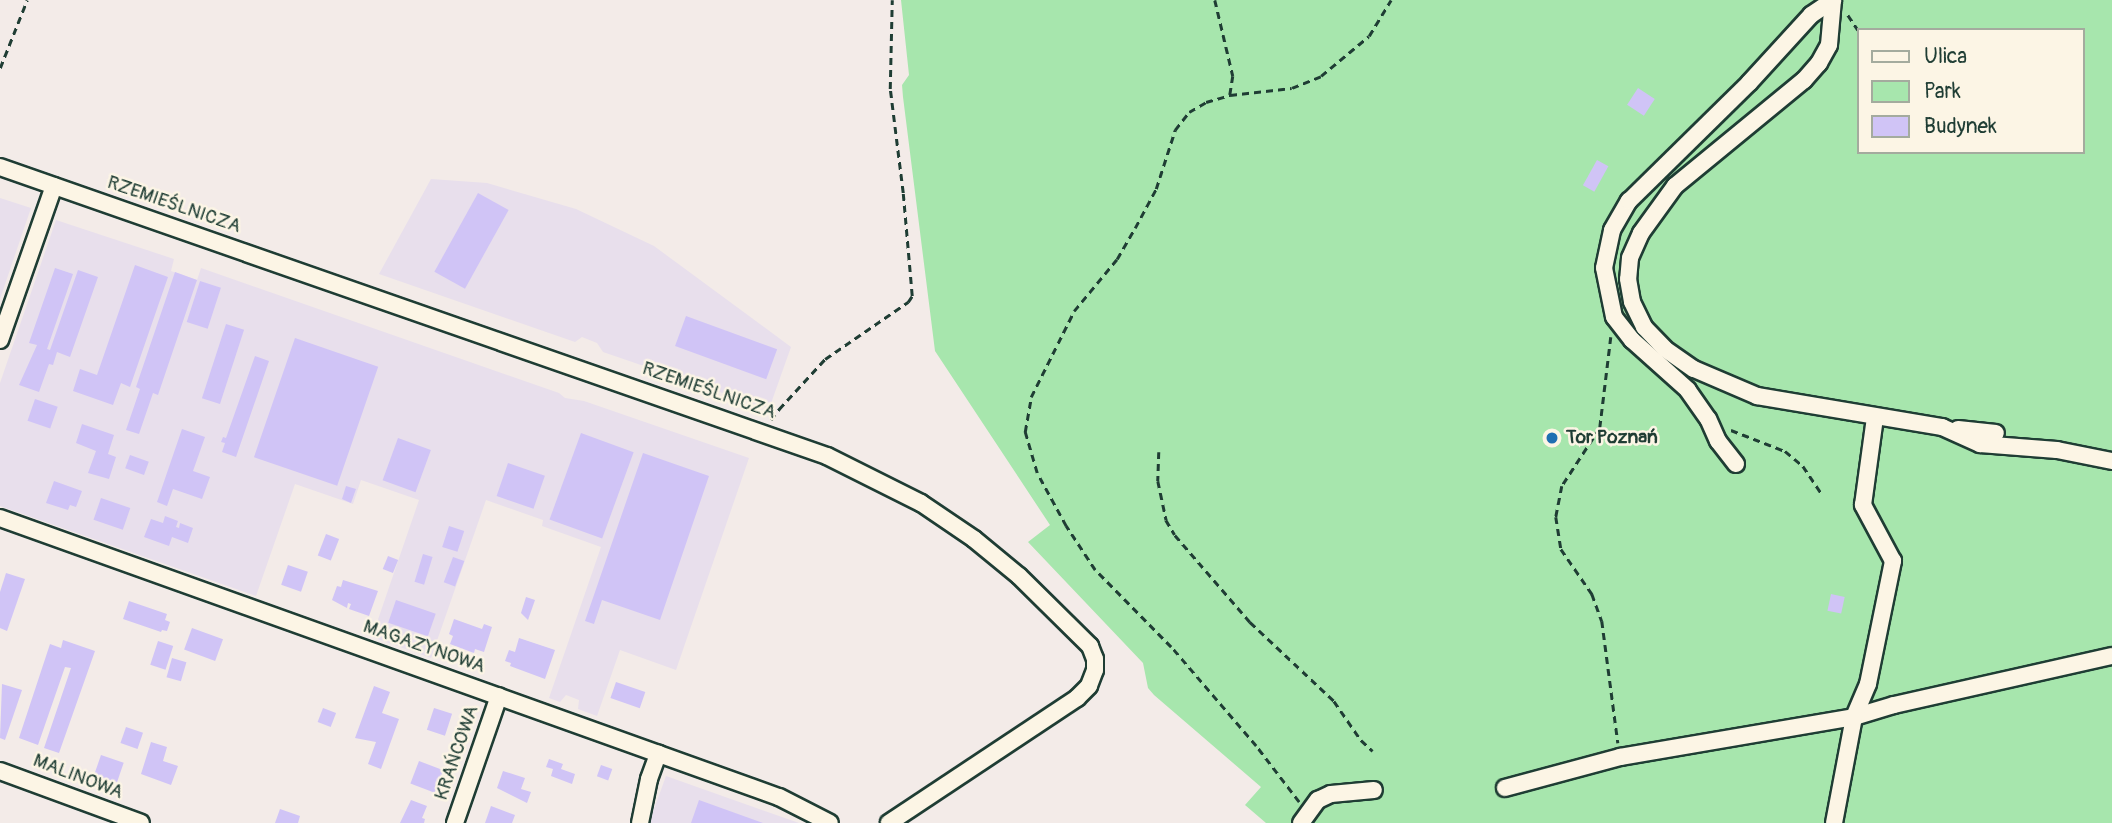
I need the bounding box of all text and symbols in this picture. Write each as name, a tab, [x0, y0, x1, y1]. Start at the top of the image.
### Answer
legend	[1856, 28, 2084, 154]
text: Ulica	[1924, 43, 1967, 70]
text: Park	[1924, 78, 1961, 105]
text: Budynek	[1924, 113, 1997, 140]
street label: RZEMIEŚLNICZA	[104, 171, 244, 239]
street label: RZEMIEŚLNICZA	[639, 357, 779, 425]
place label: Tor Poznań	[1566, 427, 1658, 449]
marker: Tor Poznań	[1544, 430, 1560, 446]
street label: MAGAZYNOWA	[360, 616, 488, 678]
street label: KRAŃCOWA	[430, 703, 484, 803]
street label: MALINOWA	[30, 749, 126, 805]

